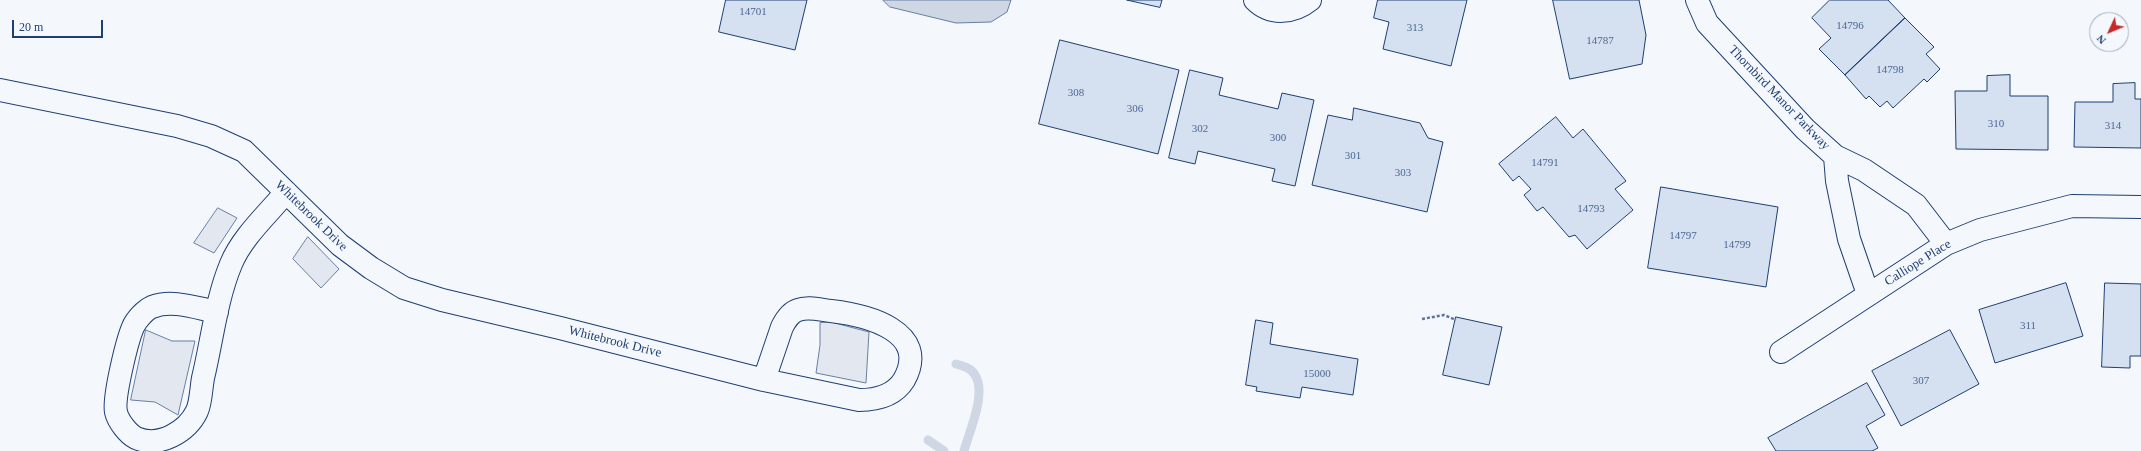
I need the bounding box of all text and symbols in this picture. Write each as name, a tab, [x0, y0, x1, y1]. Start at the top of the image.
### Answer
house number: 14701	[739, 5, 767, 19]
scale bar	[14, 12, 105, 38]
north arrow	[2089, 12, 2129, 52]
house number: 14796	[1836, 19, 1864, 33]
text: 20 m	[19, 20, 43, 34]
house number: 313	[1407, 21, 1423, 35]
text: N	[2094, 33, 2108, 47]
house number: 14787	[1586, 34, 1614, 48]
street label: Thornbird Manor Parkway	[1725, 42, 1833, 154]
house number: 14798	[1876, 63, 1904, 77]
house number: 308	[1068, 86, 1084, 100]
house number: 306	[1127, 102, 1143, 116]
house number: 310	[1988, 117, 2004, 131]
house number: 314	[2105, 119, 2121, 133]
house number: 302	[1192, 122, 1208, 136]
house number: 300	[1270, 131, 1286, 145]
house number: 301	[1345, 149, 1361, 163]
house number: 14791	[1531, 156, 1559, 170]
house number: 303	[1395, 166, 1411, 180]
street label: Whitebrook Drive	[271, 177, 351, 255]
house number: 14793	[1577, 202, 1605, 216]
house number: 14797	[1669, 229, 1697, 243]
street label: Calliope Place	[1882, 236, 1954, 290]
house number: 14799	[1723, 238, 1751, 252]
house number: 311	[2020, 319, 2036, 333]
street label: Whitebrook Drive	[567, 323, 663, 361]
house number: 15000	[1303, 367, 1331, 381]
house number: 307	[1913, 374, 1929, 388]

